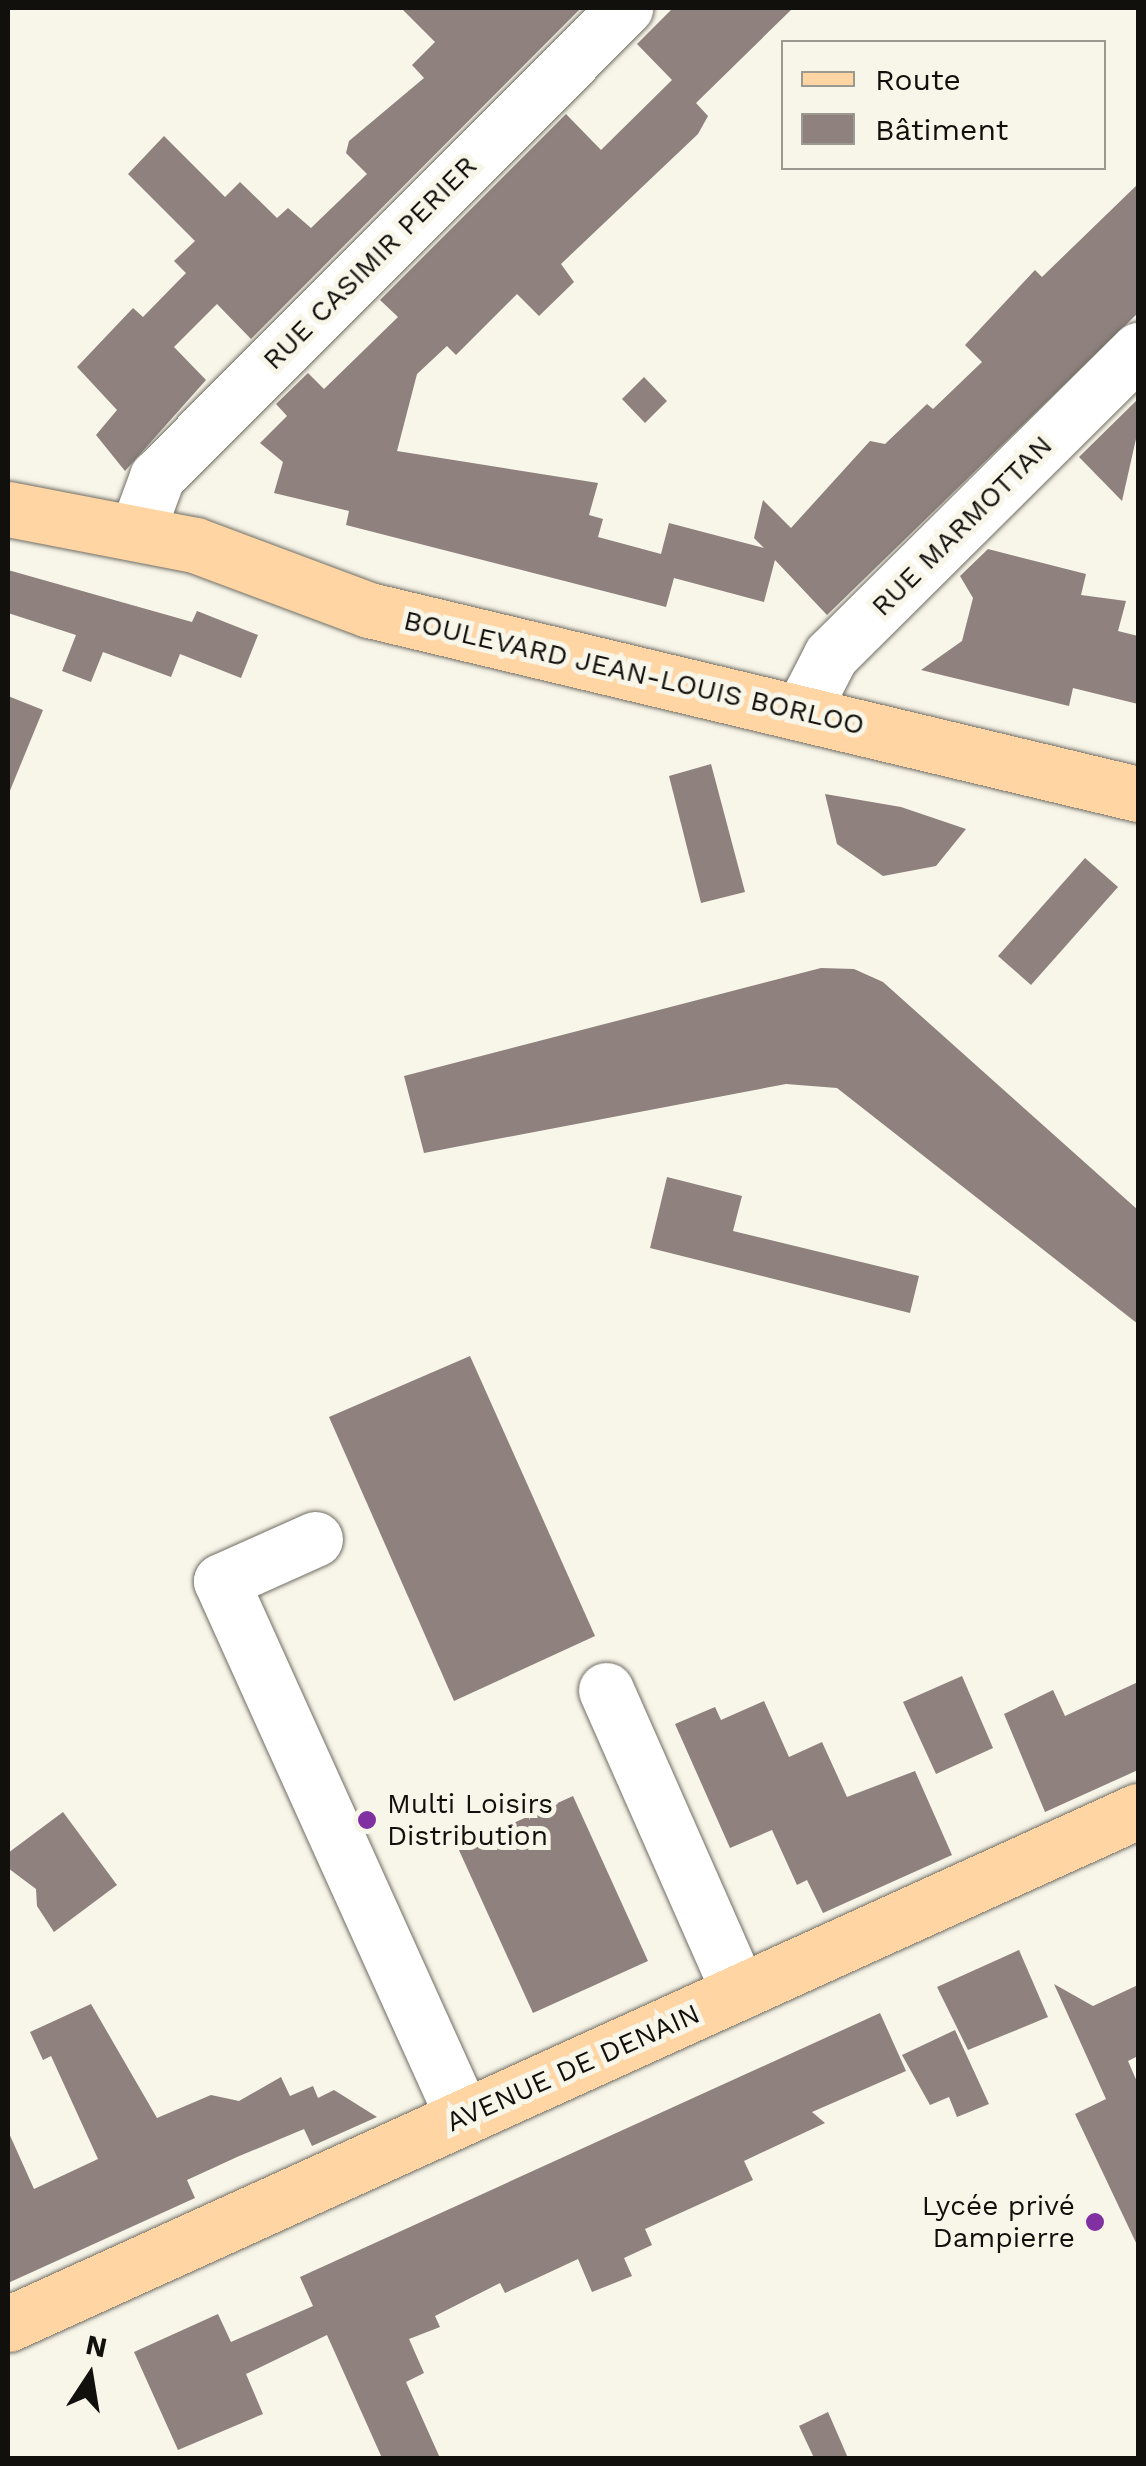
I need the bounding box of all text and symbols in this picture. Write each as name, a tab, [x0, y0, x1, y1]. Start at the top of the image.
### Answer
legend	[781, 40, 1106, 170]
text: Route	[875, 62, 961, 97]
text: Bâtiment	[875, 112, 1008, 147]
street label: RUE CASIMIR PERIER	[256, 149, 484, 377]
street label: RUE MARMOTTAN	[865, 429, 1059, 623]
street label: BOULEVARD JEAN-LOUIS BORLOO	[400, 603, 868, 743]
place label: Multi Loisirs Distribution	[387, 1787, 553, 1853]
marker: Multi Loisirs Distribution	[356, 1809, 378, 1831]
street label: AVENUE DE DENAIN	[441, 1997, 705, 2139]
place label: Lycée privé Dampierre	[922, 2189, 1075, 2255]
marker: Lycée privé Dampierre	[1084, 2211, 1106, 2233]
north arrow	[40, 2326, 140, 2426]
text: N	[83, 2328, 110, 2364]

